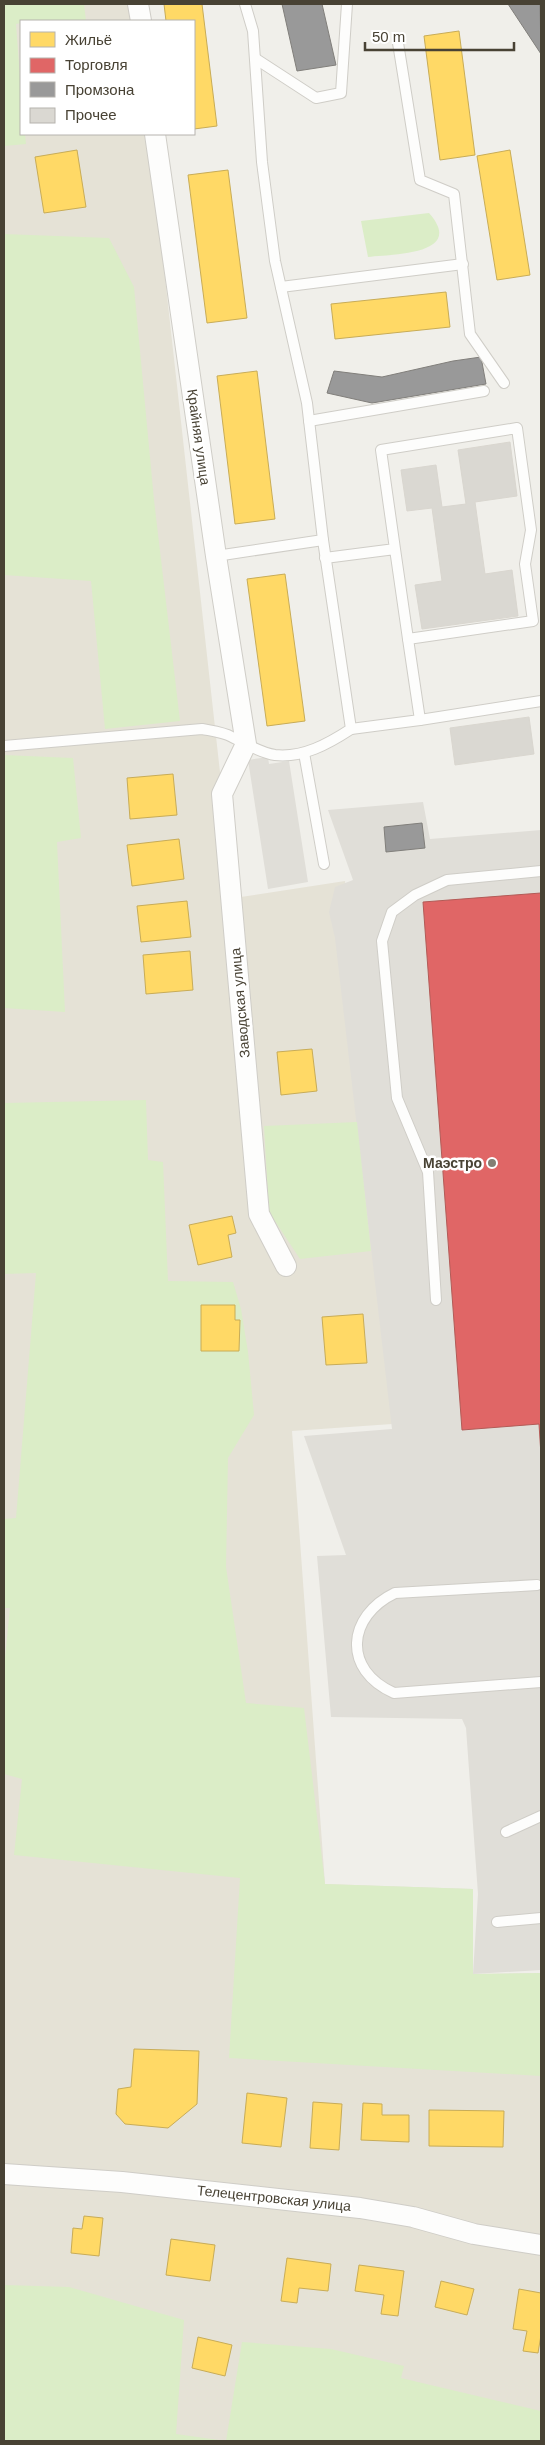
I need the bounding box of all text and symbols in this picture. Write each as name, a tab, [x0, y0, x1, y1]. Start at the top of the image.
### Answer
legend	[20, 20, 195, 135]
scale bar	[365, 20, 514, 52]
text: 50 m	[372, 28, 405, 45]
text: Жильё	[65, 31, 112, 48]
text: Торговля	[65, 56, 128, 73]
text: Промзона	[65, 81, 135, 98]
text: Прочее	[65, 106, 117, 123]
street label: Крайняя улица	[184, 388, 214, 486]
street label: Заводская улица	[227, 947, 253, 1059]
place label: Маэстро	[423, 1155, 482, 1171]
marker: Маэстро	[486, 1157, 498, 1169]
street label: Телецентровская улица	[196, 2182, 352, 2214]

